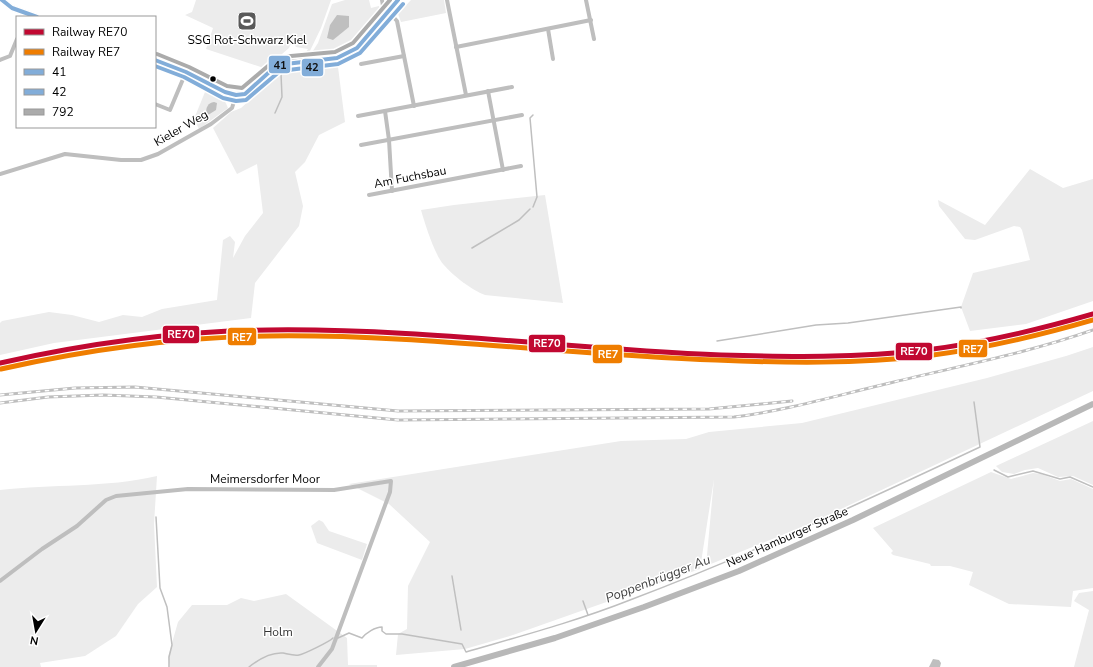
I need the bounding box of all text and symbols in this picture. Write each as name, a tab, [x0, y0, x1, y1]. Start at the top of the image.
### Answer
sports icon: SSG Rot-Schwarz Kiel	[236, 10, 258, 32]
legend	[16, 16, 156, 128]
text: Railway RE70	[52, 24, 128, 40]
place label: SSG Rot-Schwarz Kiel	[187, 32, 307, 48]
text: Railway RE7	[52, 44, 120, 60]
line badge: 41	[268, 55, 291, 74]
text: 41	[273, 58, 287, 73]
line badge: 42	[301, 58, 324, 77]
text: 42	[305, 60, 319, 75]
text: 41	[52, 64, 66, 80]
unlabelled marker	[208, 74, 218, 84]
text: 42	[52, 84, 66, 100]
text: 792	[52, 104, 74, 120]
street label: Kieler Weg	[151, 106, 211, 150]
street label: Am Fuchsbau	[372, 162, 448, 192]
line badge: RE70	[162, 325, 200, 344]
text: RE70	[167, 327, 195, 342]
line badge: RE7	[227, 327, 257, 346]
text: RE7	[232, 330, 252, 345]
line badge: RE70	[528, 334, 566, 353]
text: RE70	[533, 336, 561, 351]
line badge: RE7	[958, 339, 988, 358]
line badge: RE70	[895, 342, 933, 361]
text: RE7	[963, 342, 983, 357]
line badge: RE7	[592, 344, 623, 364]
text: RE70	[900, 344, 928, 359]
text: RE7	[598, 347, 618, 362]
street label: Meimersdorfer Moor	[210, 471, 321, 487]
street label: Neue Hamburger Straße	[724, 503, 850, 571]
water label: Poppenbrügger Au	[603, 551, 713, 607]
north arrow	[16, 611, 56, 651]
park label: Holm	[263, 624, 293, 640]
text: N	[29, 632, 40, 648]

